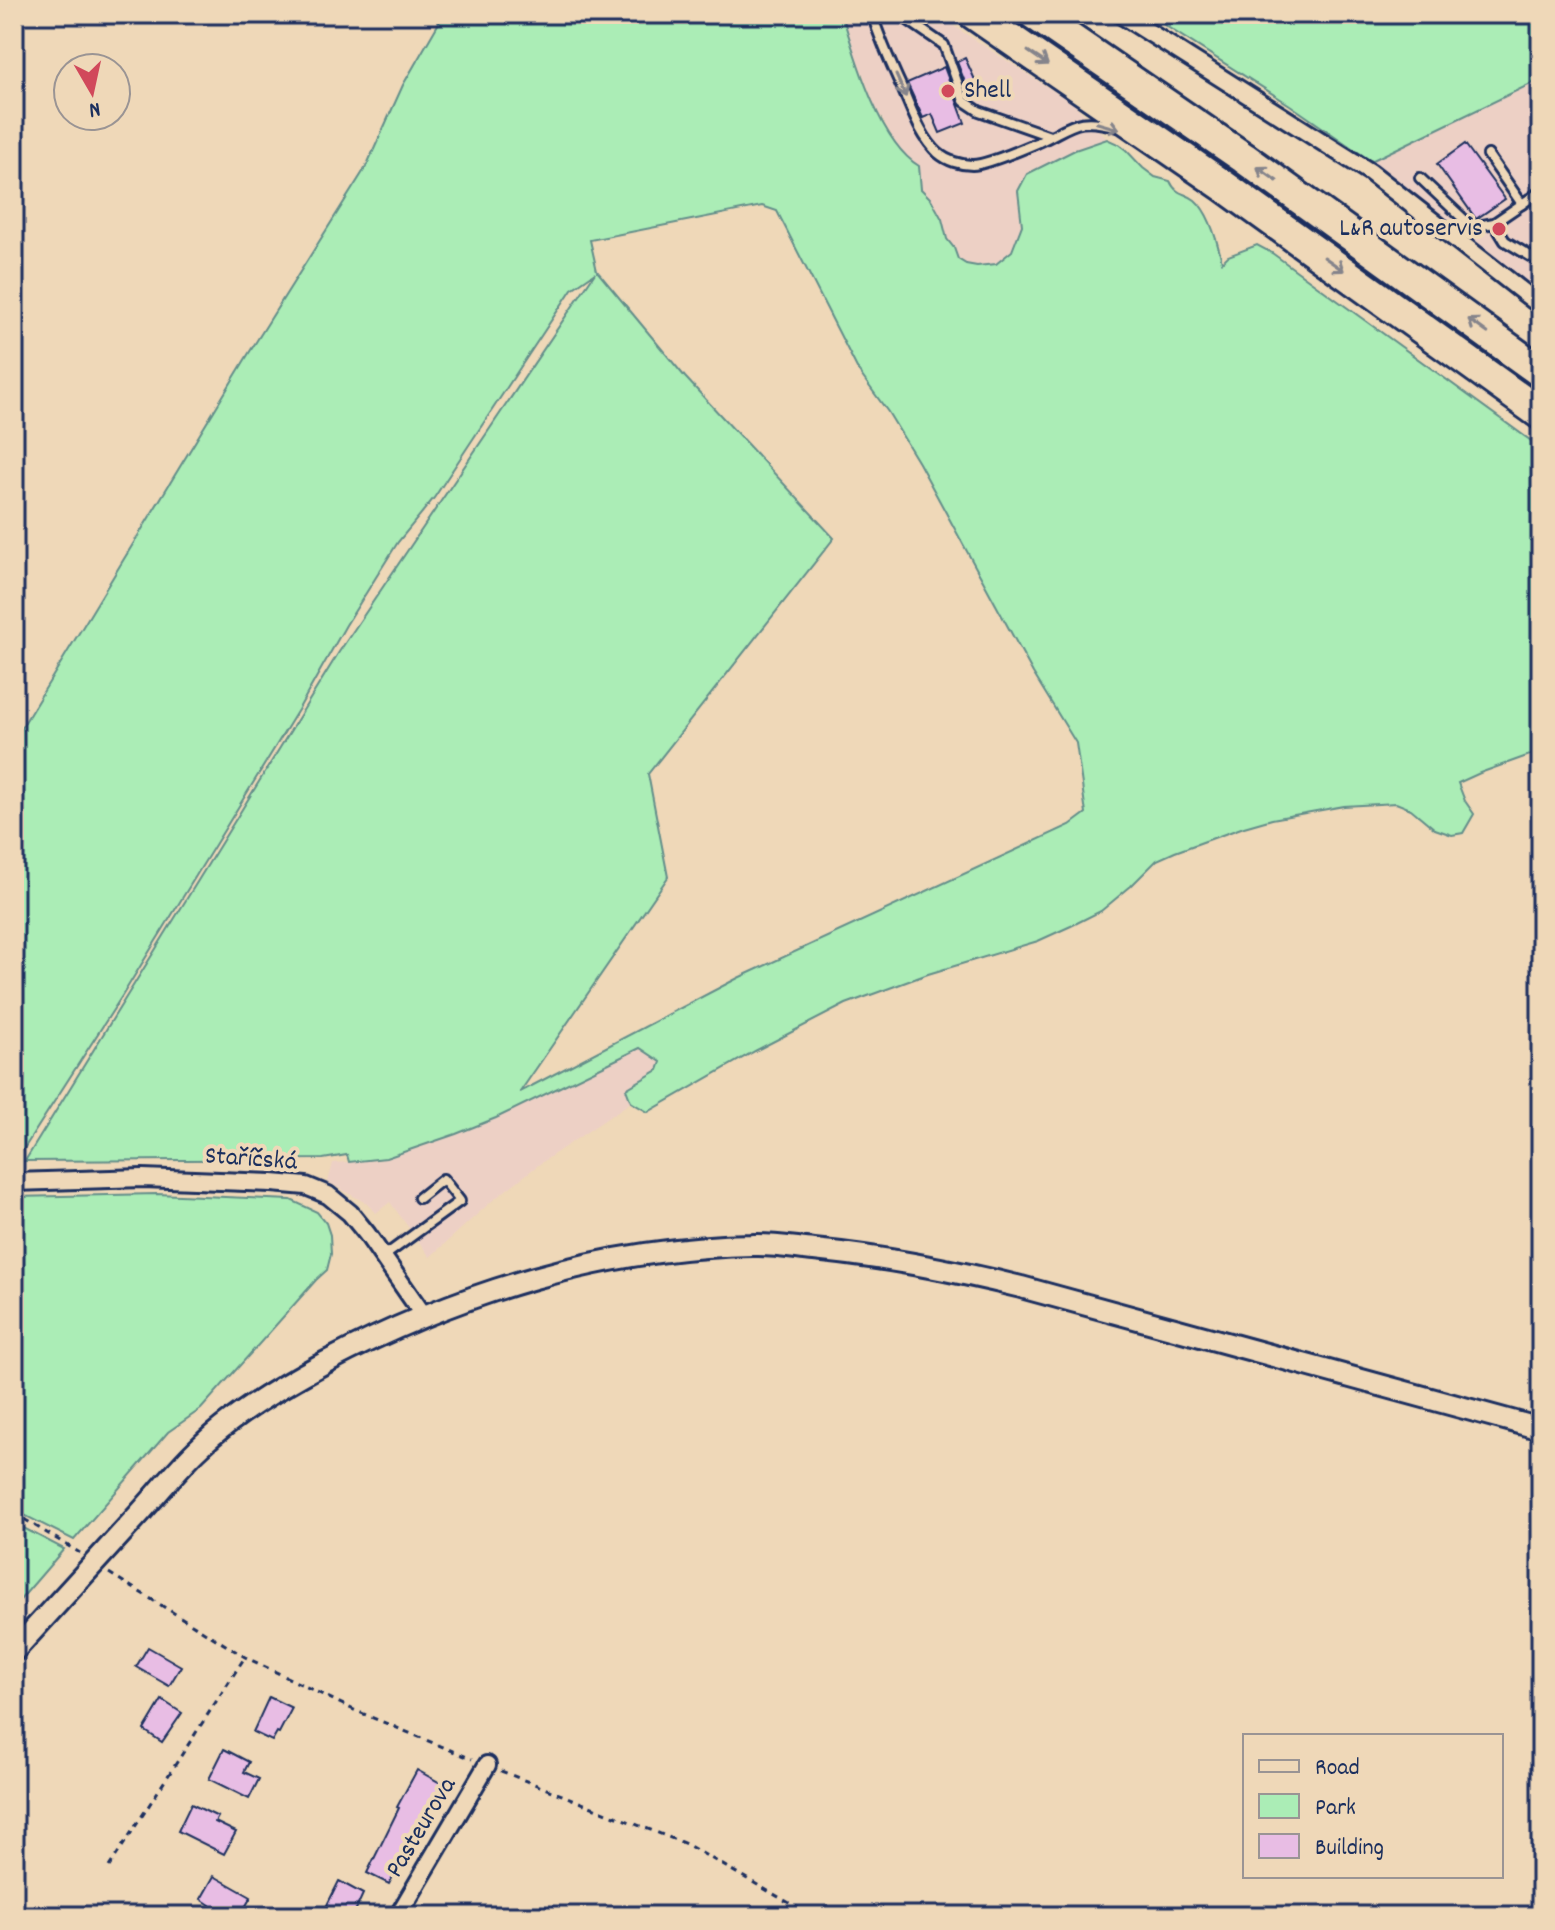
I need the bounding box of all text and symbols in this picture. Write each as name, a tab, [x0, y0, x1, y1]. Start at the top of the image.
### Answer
one-way arrow	[1026, 50, 1048, 66]
north arrow	[52, 52, 132, 132]
place label: Shell	[964, 73, 1011, 110]
one-way arrow	[894, 74, 909, 98]
marker: Shell	[939, 82, 957, 100]
text: N	[87, 92, 102, 124]
one-way arrow	[1095, 119, 1121, 134]
one-way arrow	[1257, 166, 1278, 183]
place label: L&R autoservis	[1339, 211, 1483, 248]
marker: L&R autoservis	[1490, 220, 1508, 238]
one-way arrow	[1322, 256, 1344, 272]
one-way arrow	[1468, 318, 1489, 335]
street label: Staříčská	[204, 1138, 299, 1182]
legend	[1243, 1734, 1503, 1878]
text: Road	[1315, 1752, 1360, 1786]
street label: Pasteurova	[377, 1770, 467, 1885]
text: Park	[1315, 1792, 1356, 1826]
text: Building	[1315, 1832, 1384, 1866]

